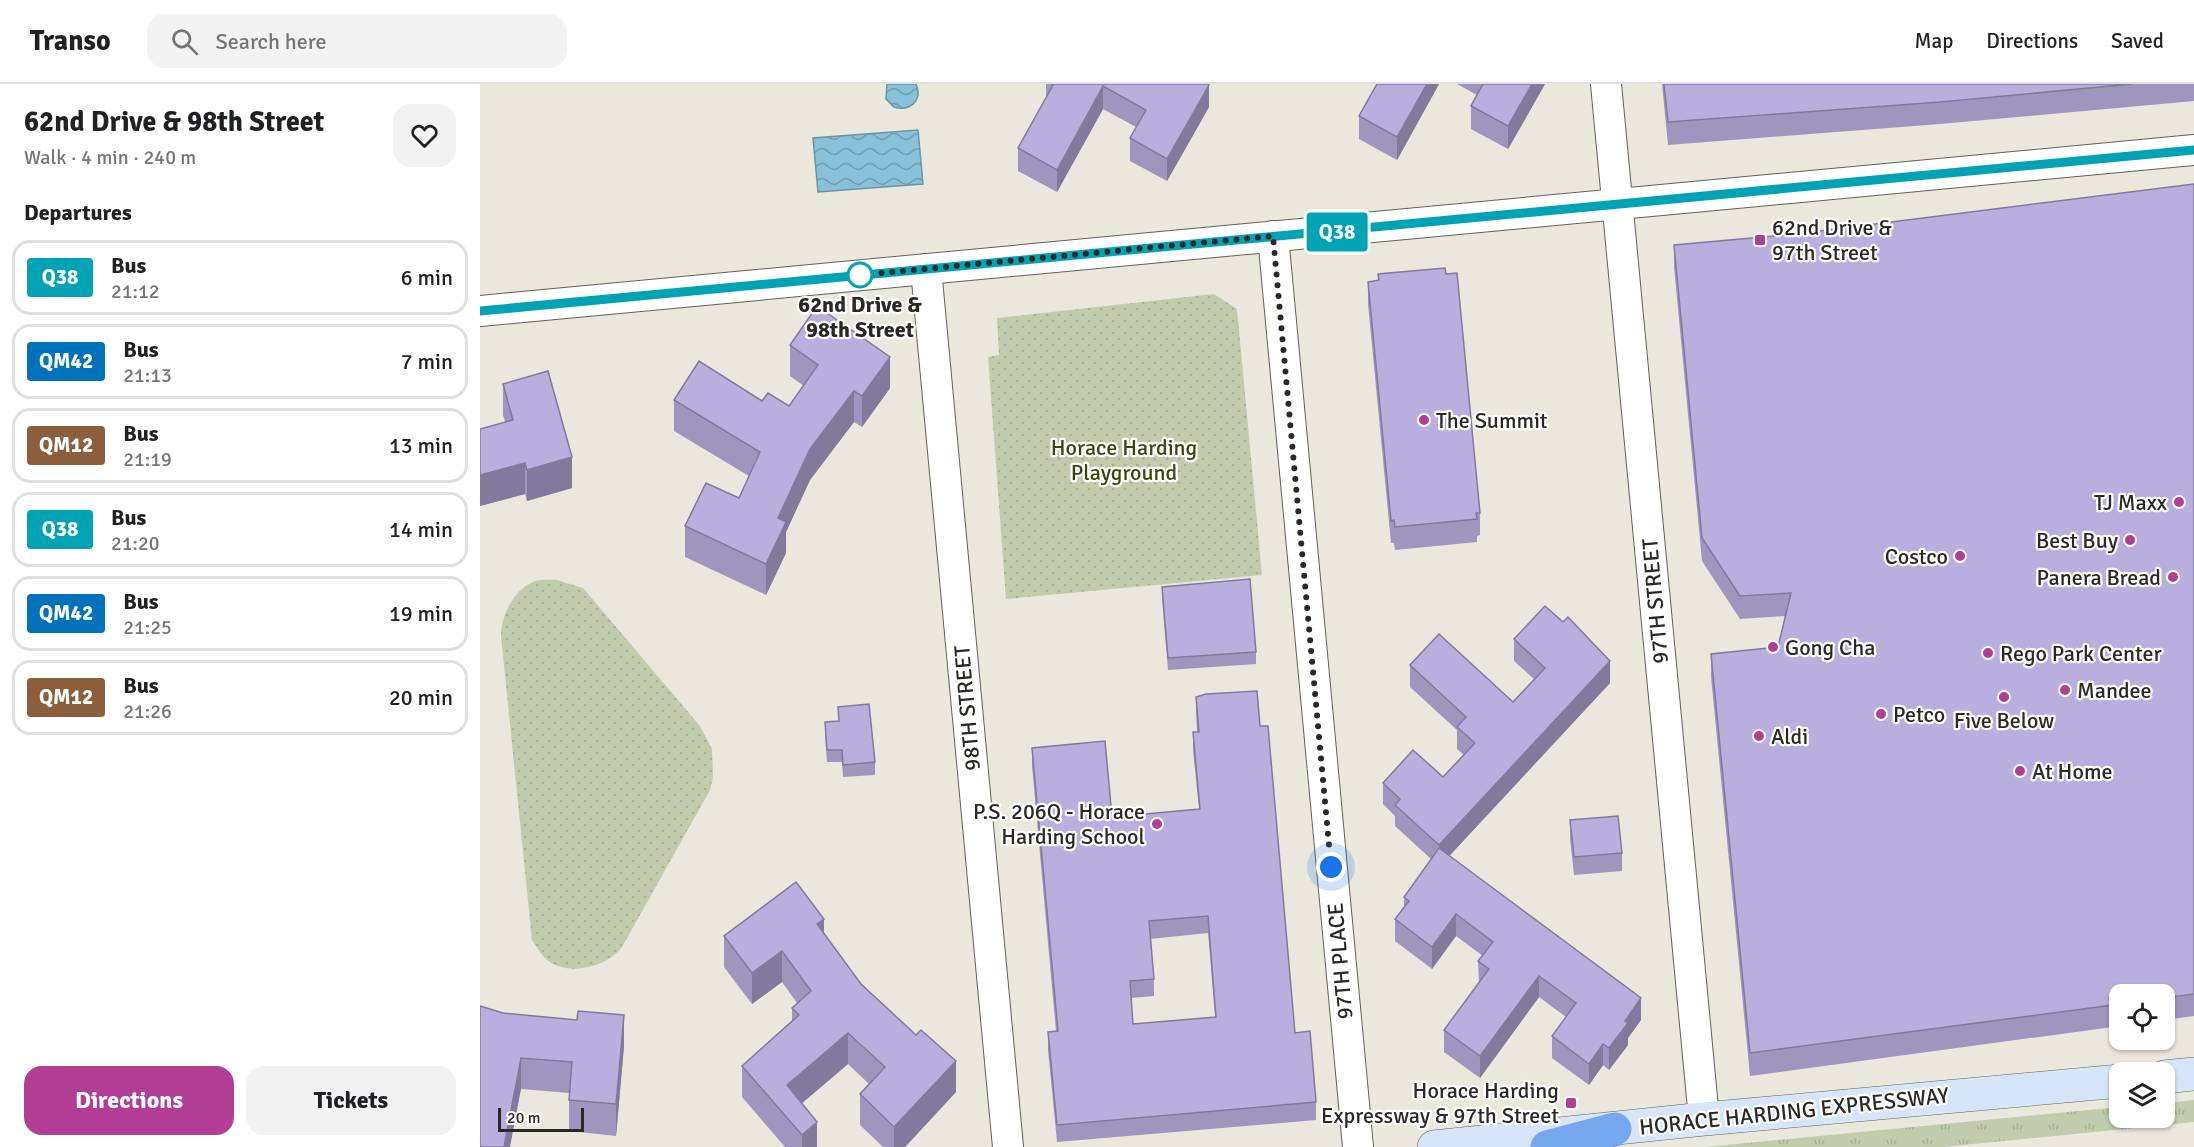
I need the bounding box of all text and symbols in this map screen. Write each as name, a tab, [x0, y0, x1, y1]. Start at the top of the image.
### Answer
search box	[147, 14, 567, 68]
text: Transo	[30, 24, 111, 58]
icon: search	[168, 25, 201, 58]
text: Search here	[216, 28, 326, 55]
text: Map	[1915, 28, 1953, 54]
text: Directions	[1986, 28, 2078, 54]
text: Saved	[2111, 28, 2164, 54]
button: heart	[393, 104, 456, 167]
text: 62nd Drive & 98th Street	[24, 105, 324, 139]
text: Walk · 4 min · 240 m	[24, 145, 196, 170]
text: Departures	[24, 199, 132, 226]
line badge: Q38	[1302, 212, 1372, 252]
place label: 62nd Drive & 97th Street	[1772, 214, 1892, 266]
text: Q38	[1319, 219, 1355, 245]
marker: 62nd Drive & 97th Street	[1753, 233, 1767, 247]
text: Bus	[111, 252, 146, 279]
marker: 62nd Drive & 98th Street	[847, 262, 873, 288]
text: Q38	[42, 264, 78, 290]
text: 6 min	[401, 264, 453, 291]
text: 21:12	[111, 279, 160, 304]
place label: 62nd Drive & 98th Street	[798, 291, 922, 343]
text: Bus	[123, 336, 159, 363]
text: QM42	[39, 348, 93, 374]
text: 7 min	[401, 348, 453, 375]
text: 21:13	[123, 363, 172, 388]
place label: The Summit	[1436, 407, 1548, 434]
marker: The Summit	[1417, 413, 1431, 427]
text: Bus	[123, 420, 159, 447]
text: QM12	[39, 432, 93, 458]
text: 13 min	[389, 432, 453, 459]
park label: Horace Harding Playground	[1051, 434, 1197, 486]
text: 21:19	[123, 447, 172, 472]
place label: TJ Maxx	[2094, 489, 2167, 516]
marker: TJ Maxx	[2172, 495, 2186, 509]
text: Bus	[111, 504, 146, 531]
text: Q38	[42, 516, 78, 542]
text: 14 min	[389, 516, 453, 543]
place label: Best Buy	[2036, 527, 2119, 554]
text: 21:20	[111, 531, 160, 556]
marker: Best Buy	[2123, 533, 2137, 547]
street label: 97TH STREET	[1636, 537, 1674, 665]
place label: Costco	[1885, 543, 1948, 570]
marker: Costco	[1953, 549, 1967, 563]
place label: Panera Bread	[2037, 564, 2161, 591]
marker: Panera Bread	[2166, 570, 2180, 584]
text: Bus	[123, 588, 159, 615]
text: QM42	[39, 600, 93, 626]
text: 19 min	[389, 600, 453, 627]
text: 21:25	[123, 615, 172, 640]
place label: Gong Cha	[1785, 634, 1875, 661]
marker: Gong Cha	[1766, 640, 1780, 654]
place label: Rego Park Center	[2000, 640, 2162, 667]
street label: 98TH STREET	[948, 644, 986, 772]
marker: Rego Park Center	[1981, 646, 1995, 660]
text: Bus	[123, 672, 159, 699]
place label: Mandee	[2077, 677, 2152, 704]
marker: Mandee	[2058, 683, 2072, 697]
text: QM12	[39, 684, 93, 710]
text: 20 min	[389, 684, 453, 711]
marker: Five Below	[1997, 690, 2011, 704]
text: 21:26	[123, 699, 172, 724]
place label: Petco	[1893, 701, 1945, 728]
marker: Petco	[1874, 707, 1888, 721]
place label: Five Below	[1954, 707, 2054, 734]
place label: Aldi	[1771, 723, 1808, 750]
marker: Aldi	[1752, 729, 1766, 743]
place label: At Home	[2032, 758, 2112, 785]
marker: At Home	[2013, 764, 2027, 778]
place label: P.S. 206Q - Horace Harding School	[973, 798, 1145, 850]
marker: P.S. 206Q - Horace Harding School	[1150, 817, 1164, 831]
your location	[1316, 852, 1346, 882]
street label: 97TH PLACE	[1321, 902, 1359, 1020]
map controls	[2109, 984, 2175, 1128]
button: locate	[2109, 984, 2175, 1050]
button: layers	[2109, 1062, 2175, 1128]
button: Directions	[24, 1066, 234, 1135]
button: Tickets	[246, 1066, 456, 1135]
place label: Horace Harding Expressway & 97th Street	[1321, 1077, 1559, 1129]
street label: HORACE HARDING EXPRESSWAY	[1638, 1081, 1950, 1141]
marker: Horace Harding Expressway & 97th Street	[1564, 1096, 1578, 1110]
scale bar	[498, 1105, 584, 1132]
text: 20 m	[507, 1108, 541, 1128]

